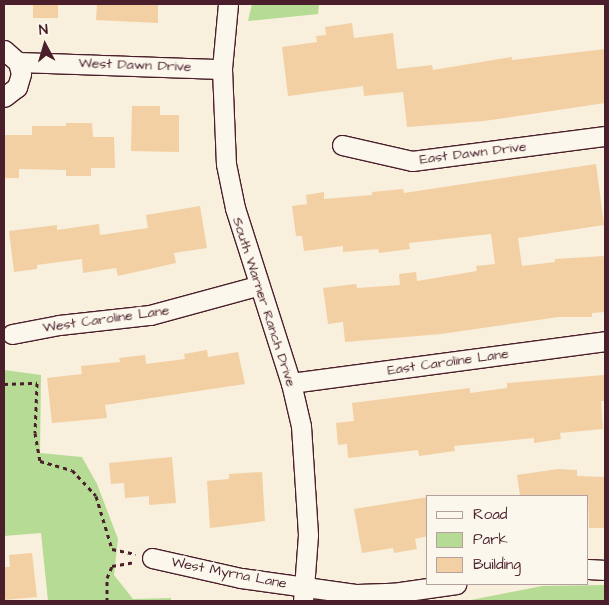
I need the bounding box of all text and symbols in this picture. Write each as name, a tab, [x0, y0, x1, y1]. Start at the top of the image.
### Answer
north arrow	[20, 20, 70, 70]
text: N	[38, 20, 49, 40]
street label: West Dawn Drive	[78, 55, 192, 75]
street label: East Dawn Drive	[419, 138, 527, 168]
street label: South Warner Ranch Drive	[229, 215, 299, 389]
street label: West Caroline Lane	[42, 302, 170, 336]
street label: East Caroline Lane	[386, 345, 510, 379]
legend	[426, 495, 589, 585]
text: Road	[473, 504, 507, 525]
text: Park	[473, 529, 508, 550]
street label: West Myrna Lane	[170, 554, 288, 592]
text: Building	[473, 554, 521, 575]

